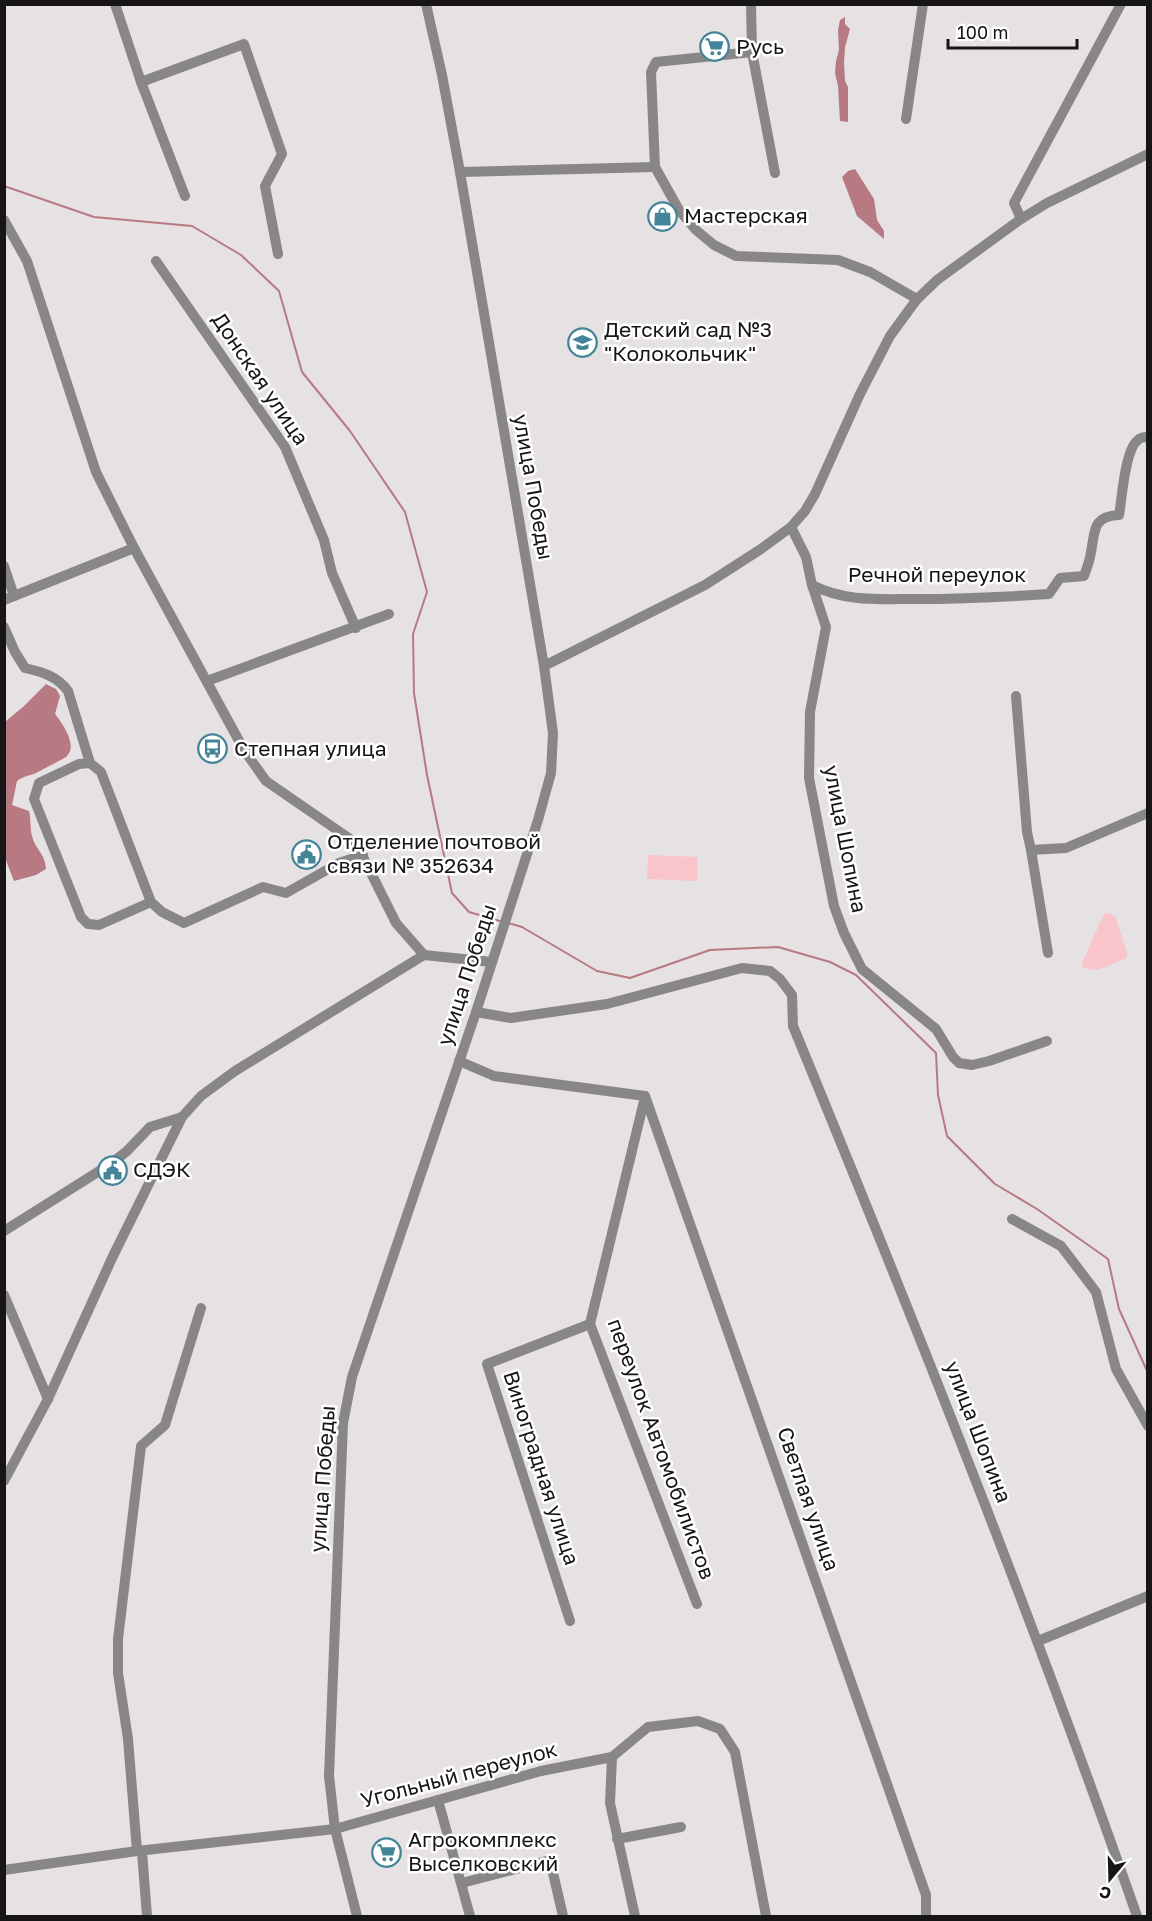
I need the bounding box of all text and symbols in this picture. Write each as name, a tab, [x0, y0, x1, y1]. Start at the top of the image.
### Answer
scale bar	[948, 12, 1077, 50]
text: 100 m	[957, 21, 1008, 43]
supermarket icon: Русь	[699, 31, 731, 63]
place label: Русь	[736, 33, 784, 59]
shop icon: Мастерская	[647, 200, 679, 232]
place label: Мастерская	[684, 202, 808, 228]
street label: Донская улица	[207, 307, 315, 450]
place label: Детский сад №3 "Колокольчик"	[604, 316, 772, 366]
school or university icon: Детский сад №3 "Колокольчик"	[567, 326, 599, 358]
street label: улица Победы	[508, 412, 560, 562]
street label: Речной переулок	[848, 561, 1026, 587]
bus stop icon: Степная улица	[197, 733, 229, 765]
place label: Степная улица	[234, 735, 387, 761]
street label: улица Шопина	[819, 763, 873, 915]
place label: Отделение почтовой связи № 352634	[327, 828, 541, 878]
public building icon: Отделение почтовой связи № 352634	[290, 838, 322, 870]
street label: улица Победы	[431, 900, 501, 1049]
public building icon: СДЭК	[96, 1154, 128, 1186]
place label: СДЭК	[133, 1156, 191, 1182]
street label: переулок Автомобилистов	[603, 1315, 721, 1583]
street label: улица Шопина	[940, 1357, 1018, 1506]
street label: Виноградная улица	[498, 1367, 586, 1568]
street label: улица Победы	[304, 1404, 340, 1553]
street label: Светлая улица	[772, 1423, 846, 1574]
street label: Угольный переулок	[358, 1735, 560, 1813]
place label: Агрокомплекс Выселковский	[408, 1826, 558, 1876]
supermarket icon: Агрокомплекс Выселковский	[371, 1836, 403, 1868]
north arrow	[1080, 1849, 1140, 1909]
text: С	[1096, 1882, 1114, 1904]

